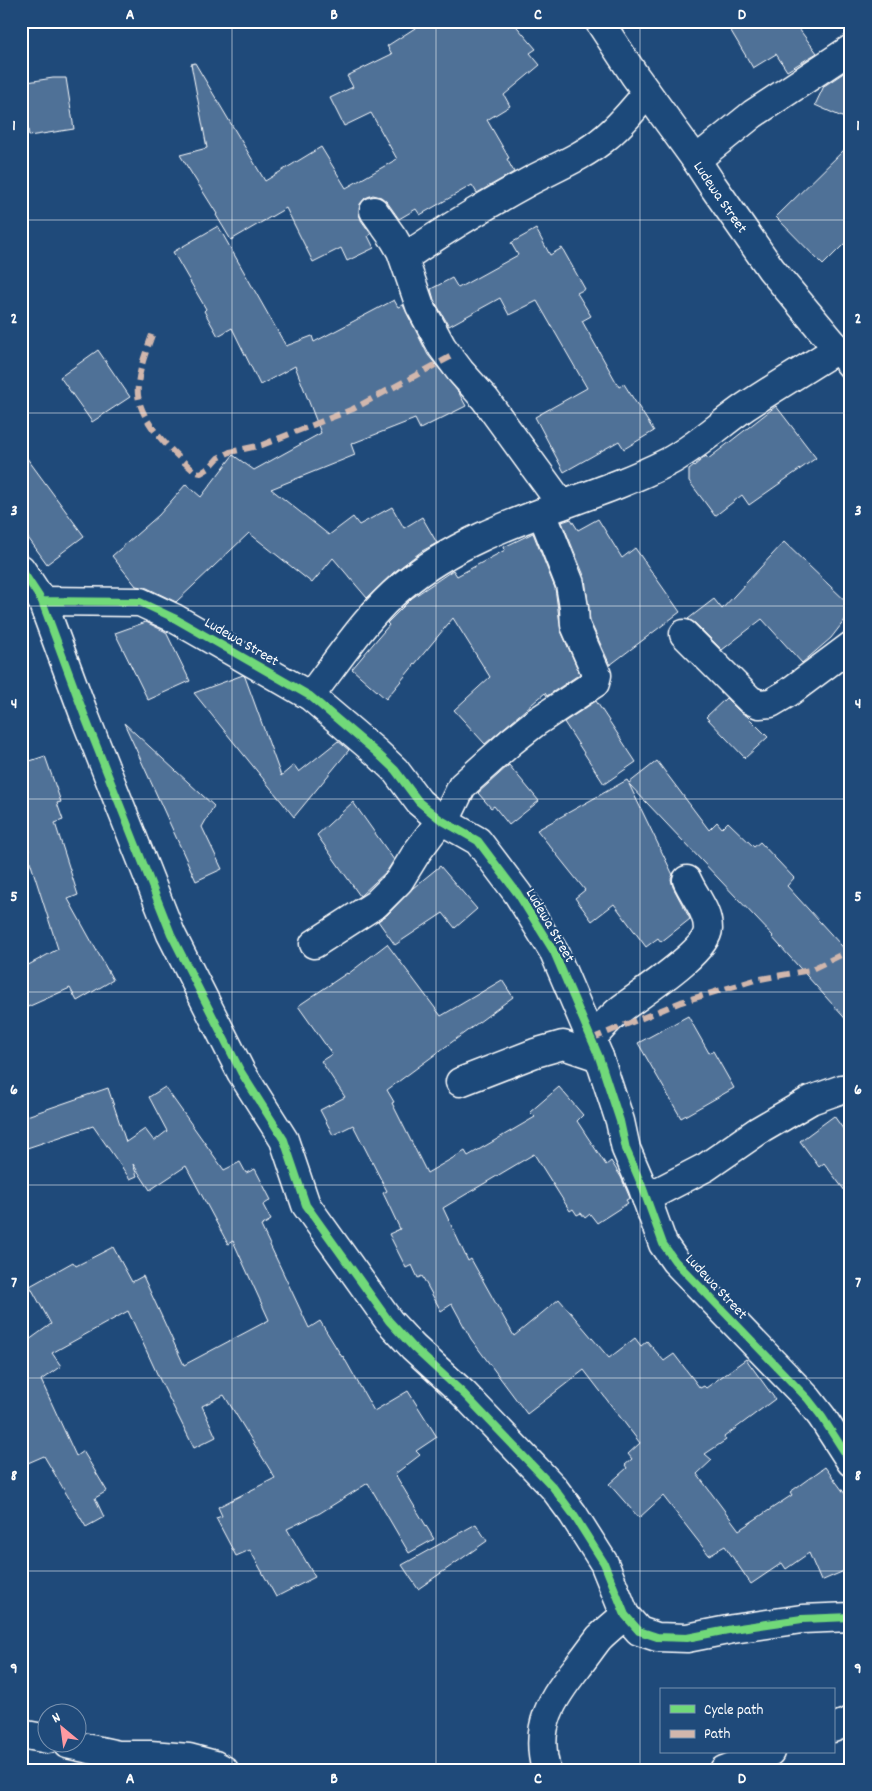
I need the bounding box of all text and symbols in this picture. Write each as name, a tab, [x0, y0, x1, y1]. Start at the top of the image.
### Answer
text: A	[126, 4, 135, 27]
text: B	[330, 4, 338, 27]
text: C	[534, 4, 542, 27]
text: D	[738, 4, 747, 27]
text: 1	[12, 115, 16, 138]
text: 1	[856, 115, 860, 138]
street label: Ludewa Street	[687, 158, 752, 239]
text: 2	[11, 308, 18, 331]
text: 2	[855, 308, 862, 331]
text: 3	[10, 500, 18, 523]
text: 3	[854, 500, 862, 523]
street label: Ludewa Street	[200, 612, 283, 673]
text: 4	[11, 693, 17, 716]
text: 4	[855, 693, 861, 716]
street label: Ludewa Street	[519, 885, 580, 968]
text: 5	[10, 886, 18, 909]
text: 5	[854, 886, 862, 909]
text: 6	[10, 1079, 18, 1102]
text: 6	[854, 1079, 862, 1102]
street label: Ludewa Street	[679, 1250, 752, 1325]
text: 7	[11, 1272, 17, 1295]
text: 7	[855, 1272, 861, 1295]
text: 8	[11, 1465, 18, 1488]
text: 8	[855, 1465, 862, 1488]
text: 9	[10, 1658, 18, 1681]
text: 9	[854, 1658, 862, 1681]
legend	[660, 1688, 834, 1754]
text: Cycle path	[704, 1700, 764, 1722]
north arrow	[38, 1704, 88, 1754]
text: N	[49, 1708, 65, 1729]
text: Path	[704, 1724, 730, 1746]
text: A	[126, 1768, 135, 1791]
text: B	[330, 1768, 338, 1791]
text: C	[534, 1768, 542, 1791]
text: D	[738, 1768, 747, 1791]

